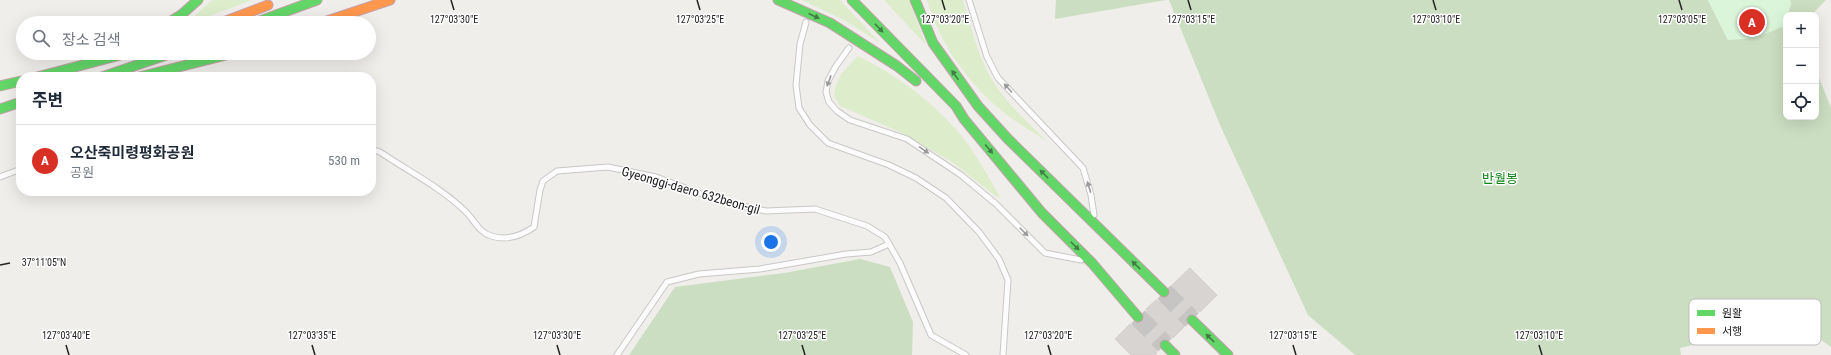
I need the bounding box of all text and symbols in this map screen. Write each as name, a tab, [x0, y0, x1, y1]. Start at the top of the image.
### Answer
pin: A	[1739, 7, 1765, 37]
one-way arrow	[808, 12, 820, 19]
map controls	[1783, 12, 1819, 120]
button: +	[1783, 12, 1819, 48]
text: 127°03'30"E	[430, 14, 478, 25]
text: 127°03'25"E	[676, 14, 724, 25]
text: 127°03'20"E	[921, 14, 969, 25]
text: 127°03'15"E	[1167, 14, 1215, 25]
text: 127°03'10"E	[1412, 14, 1460, 25]
text: 127°03'05"E	[1658, 14, 1706, 25]
search box	[16, 16, 376, 60]
one-way arrow	[874, 23, 884, 33]
icon: search	[30, 27, 52, 49]
text: 장소 검색	[62, 31, 121, 49]
button: −	[1783, 48, 1819, 84]
one-way arrow	[951, 70, 959, 80]
one-way arrow	[826, 76, 832, 88]
one-way arrow	[1003, 83, 1012, 93]
button: locate	[1783, 84, 1819, 120]
text: 주변	[32, 90, 63, 110]
text: 오산죽미령평화공원	[70, 144, 194, 162]
one-way arrow	[985, 144, 993, 154]
one-way arrow	[918, 146, 929, 154]
text: A	[41, 153, 49, 168]
text: 530 m	[328, 153, 360, 168]
street label: Gyeonggi-daero 632beon-gil	[620, 164, 762, 217]
text: 공원	[70, 165, 94, 180]
one-way arrow	[1039, 169, 1049, 179]
park label: 반월봉	[1482, 171, 1518, 186]
one-way arrow	[1086, 181, 1092, 193]
one-way arrow	[1019, 227, 1029, 237]
your location	[761, 232, 781, 252]
one-way arrow	[1070, 241, 1080, 251]
text: 37°11'05"N	[22, 257, 66, 268]
one-way arrow	[1131, 260, 1141, 270]
legend	[1689, 299, 1821, 345]
text: 원활	[1722, 307, 1742, 320]
text: 서행	[1722, 325, 1742, 338]
text: 127°03'40"E	[42, 330, 90, 341]
text: 127°03'35"E	[288, 330, 336, 341]
text: 127°03'30"E	[533, 330, 581, 341]
text: 127°03'25"E	[778, 330, 826, 341]
text: 127°03'20"E	[1024, 330, 1072, 341]
text: 127°03'15"E	[1269, 330, 1317, 341]
text: 127°03'10"E	[1515, 330, 1563, 341]
one-way arrow	[1205, 333, 1215, 342]

